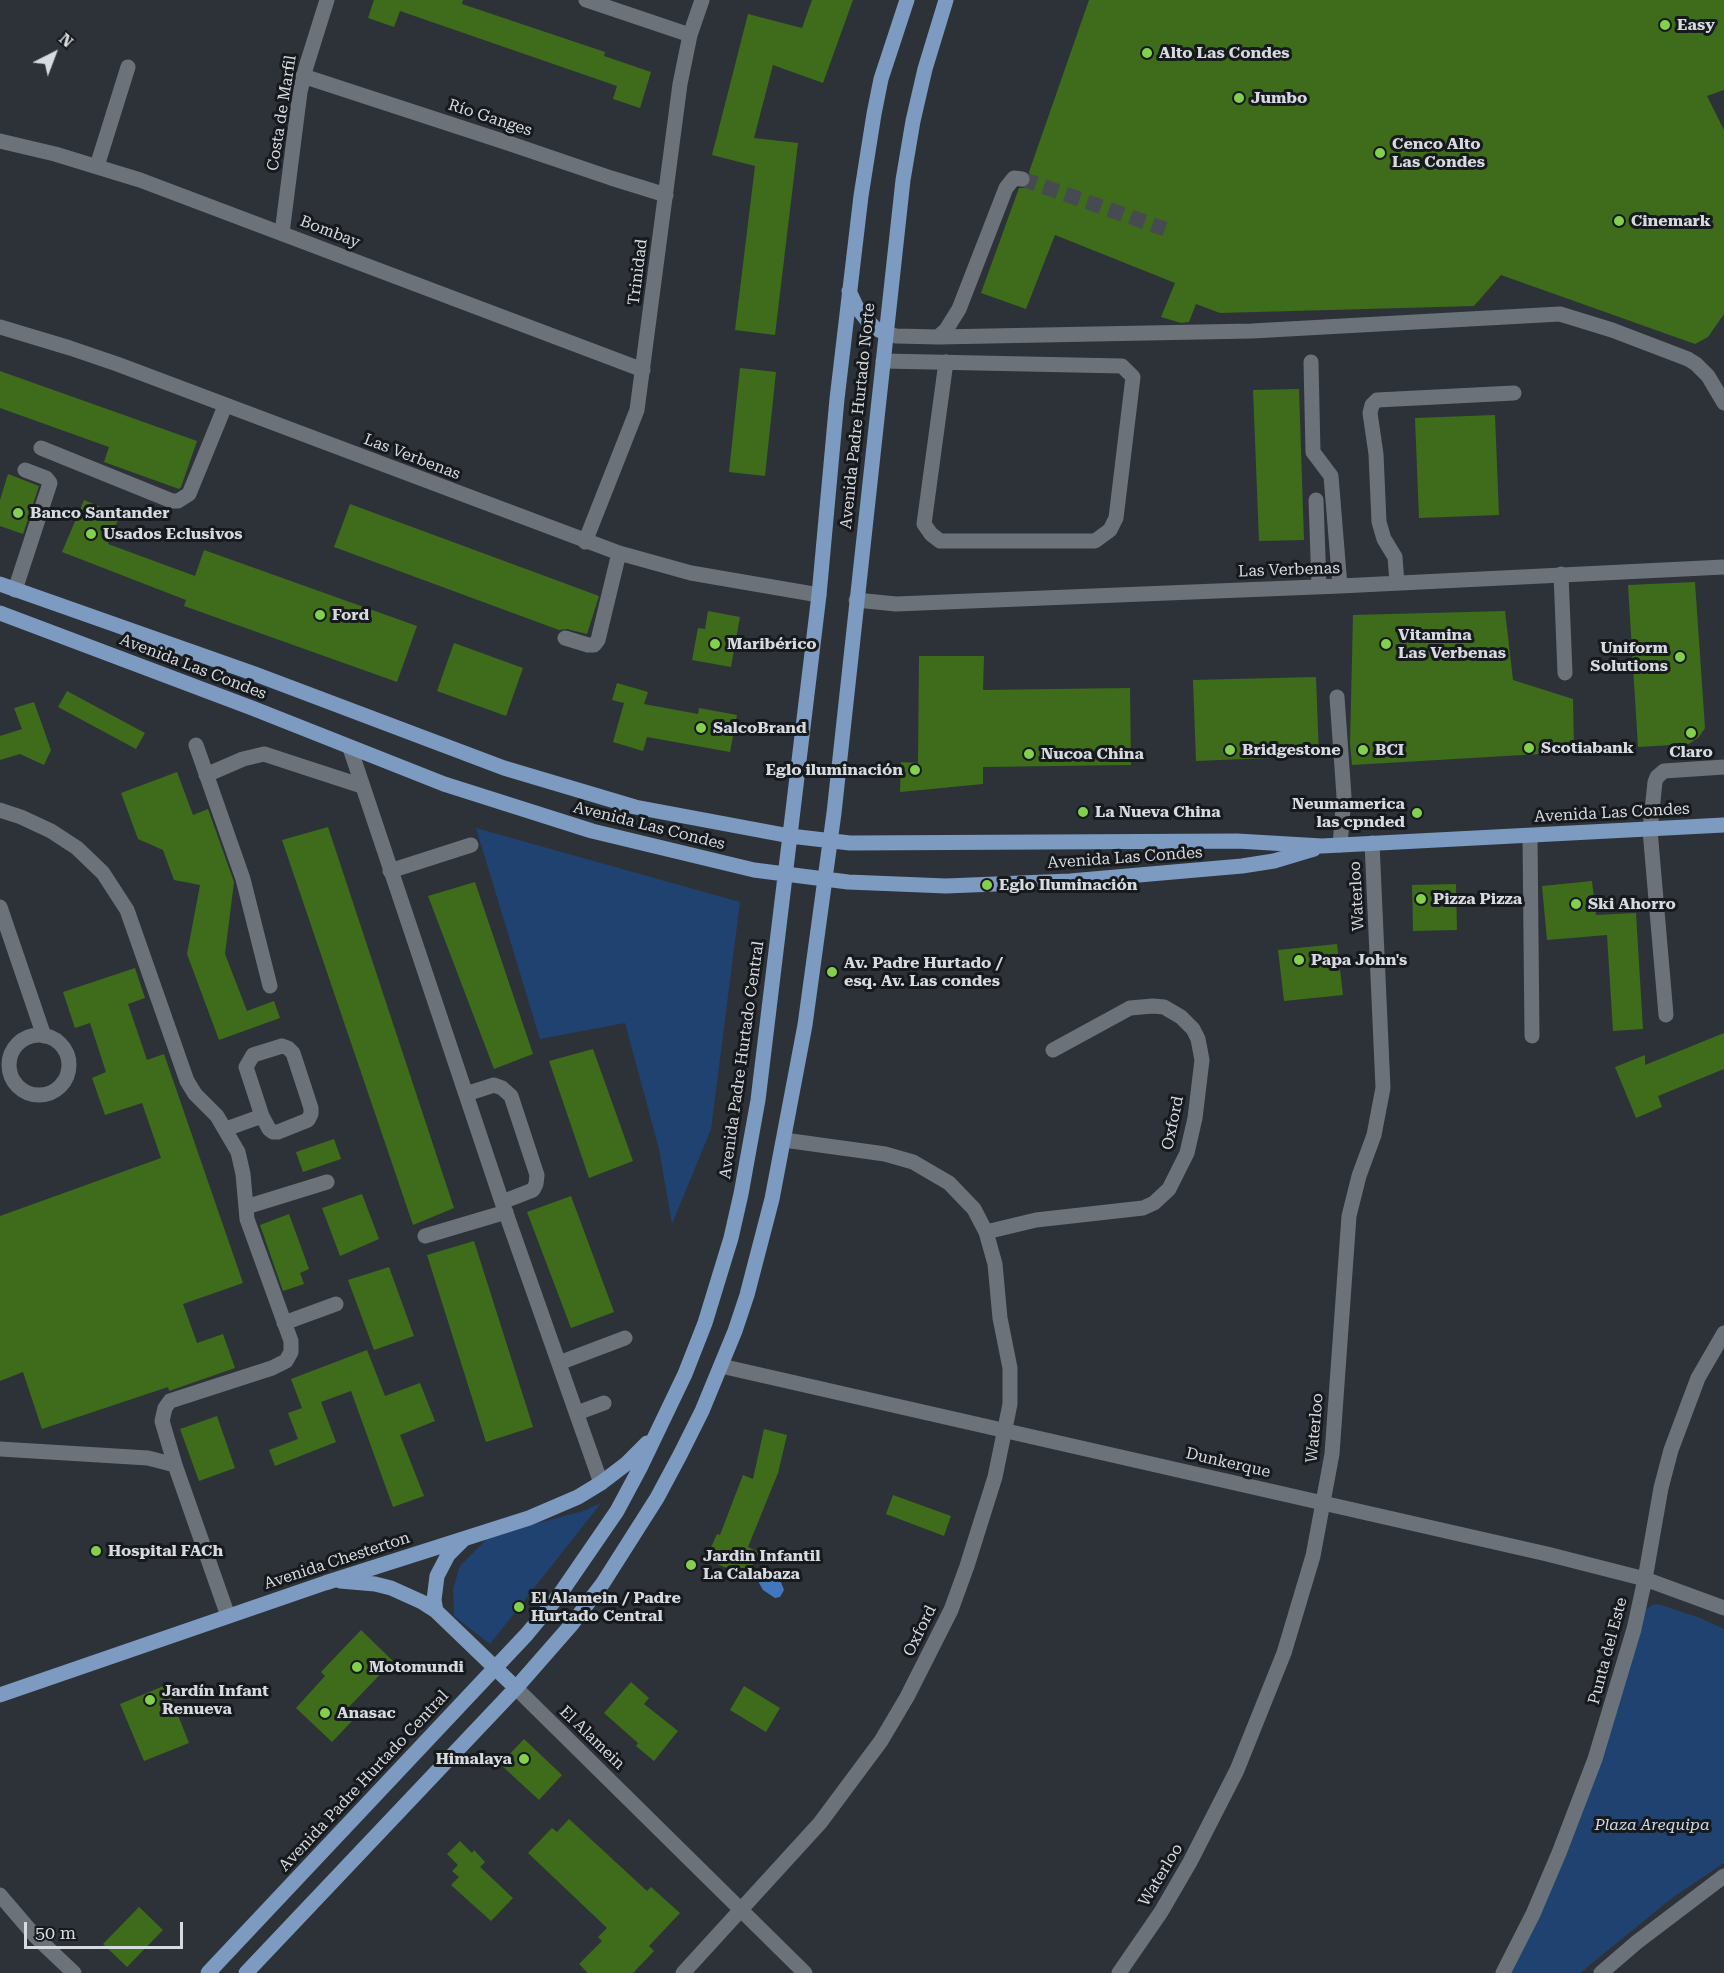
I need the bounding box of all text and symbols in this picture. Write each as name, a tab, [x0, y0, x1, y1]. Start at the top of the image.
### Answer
place label: Easy	[1677, 15, 1715, 35]
marker: Easy	[1658, 18, 1672, 32]
north arrow	[24, 24, 84, 84]
text: N	[55, 29, 77, 51]
place label: Alto Las Condes	[1159, 43, 1290, 63]
marker: Alto Las Condes	[1140, 46, 1154, 60]
street label: Costa de Marfil	[263, 54, 301, 172]
place label: Jumbo	[1251, 88, 1307, 108]
marker: Jumbo	[1232, 91, 1246, 105]
street label: Río Ganges	[446, 95, 534, 141]
place label: Cenco Alto Las Condes	[1392, 134, 1485, 172]
marker: Cenco Alto Las Condes	[1373, 146, 1387, 160]
place label: Cinemark	[1631, 211, 1711, 231]
street label: Bombay	[297, 212, 363, 252]
marker: Cinemark	[1612, 214, 1626, 228]
street label: Trinidad	[624, 238, 652, 306]
street label: Avenida Padre Hurtado Norte	[837, 302, 879, 530]
street label: Las Verbenas	[361, 430, 463, 484]
place label: Banco Santander	[30, 503, 169, 523]
marker: Banco Santander	[11, 506, 25, 520]
place label: Usados Eclusivos	[103, 524, 243, 544]
marker: Usados Eclusivos	[84, 527, 98, 541]
street label: Las Verbenas	[1238, 559, 1340, 581]
place label: Ford	[332, 605, 369, 625]
marker: Ford	[313, 608, 327, 622]
place label: Vitamina Las Verbenas	[1398, 625, 1506, 663]
street label: Avenida Las Condes	[117, 630, 269, 704]
place label: Maribérico	[727, 634, 817, 654]
marker: Maribérico	[708, 637, 722, 651]
marker: Vitamina Las Verbenas	[1379, 637, 1393, 651]
place label: Uniform Solutions	[1590, 638, 1668, 676]
marker: Uniform Solutions	[1673, 650, 1687, 664]
place label: SalcoBrand	[713, 718, 807, 738]
marker: SalcoBrand	[694, 721, 708, 735]
marker: Claro	[1684, 726, 1698, 740]
place label: Scotiabank	[1541, 738, 1634, 758]
place label: Bridgestone	[1242, 740, 1341, 760]
place label: BCI	[1375, 740, 1404, 760]
marker: Scotiabank	[1522, 741, 1536, 755]
place label: Claro	[1669, 742, 1713, 762]
marker: Bridgestone	[1223, 743, 1237, 757]
marker: BCI	[1356, 743, 1370, 757]
place label: Nucoa China	[1041, 744, 1144, 764]
marker: Nucoa China	[1022, 747, 1036, 761]
place label: Eglo iluminación	[766, 760, 903, 780]
marker: Eglo iluminación	[908, 763, 922, 777]
place label: Neumamerica las cpnded	[1292, 794, 1405, 832]
street label: Avenida Las Condes	[571, 798, 727, 854]
street label: Avenida Las Condes	[1534, 799, 1690, 827]
place label: La Nueva China	[1095, 802, 1221, 822]
marker: La Nueva China	[1076, 805, 1090, 819]
marker: Neumamerica las cpnded	[1410, 806, 1424, 820]
street label: Avenida Las Condes	[1047, 843, 1203, 873]
street label: Waterloo	[1346, 861, 1368, 931]
place label: Eglo Iluminación	[999, 875, 1137, 895]
marker: Eglo Iluminación	[980, 878, 994, 892]
place label: Pizza Pizza	[1433, 889, 1522, 909]
marker: Pizza Pizza	[1414, 892, 1428, 906]
place label: Ski Ahorro	[1588, 894, 1676, 914]
marker: Ski Ahorro	[1569, 897, 1583, 911]
street label: Avenida Padre Hurtado Central	[716, 940, 768, 1180]
place label: Papa John's	[1311, 950, 1407, 970]
place label: Av. Padre Hurtado / esq. Av. Las condes	[844, 953, 1003, 991]
marker: Papa John's	[1292, 953, 1306, 967]
marker: Av. Padre Hurtado / esq. Av. Las condes	[825, 965, 839, 979]
street label: Oxford	[1158, 1094, 1188, 1152]
street label: Waterloo	[1302, 1392, 1328, 1464]
street label: Dunkerque	[1184, 1444, 1272, 1482]
street label: Avenida Chesterton	[262, 1528, 412, 1594]
place label: Hospital FACh	[108, 1541, 223, 1561]
marker: Hospital FACh	[89, 1544, 103, 1558]
place label: Jardin Infantil La Calabaza	[703, 1546, 820, 1584]
marker: Jardin Infantil La Calabaza	[684, 1558, 698, 1572]
place label: El Alamein / Padre Hurtado Central	[531, 1588, 681, 1626]
street label: Punta del Este	[1585, 1595, 1631, 1707]
marker: El Alamein / Padre Hurtado Central	[512, 1600, 526, 1614]
street label: Oxford	[899, 1602, 941, 1660]
place label: Motomundi	[369, 1657, 464, 1677]
marker: Motomundi	[350, 1660, 364, 1674]
place label: Jardín Infant Renueva	[162, 1681, 269, 1719]
street label: Avenida Padre Hurtado Central	[275, 1687, 453, 1875]
marker: Jardín Infant Renueva	[143, 1693, 157, 1707]
street label: El Alamein	[555, 1702, 629, 1774]
place label: Anasac	[337, 1703, 396, 1723]
marker: Anasac	[318, 1706, 332, 1720]
place label: Himalaya	[436, 1749, 512, 1769]
marker: Himalaya	[517, 1752, 531, 1766]
park label: Plaza Arequipa	[1594, 1815, 1710, 1835]
street label: Waterloo	[1135, 1840, 1187, 1910]
scale bar	[27, 1910, 186, 1948]
text: 50 m	[35, 1922, 76, 1943]

